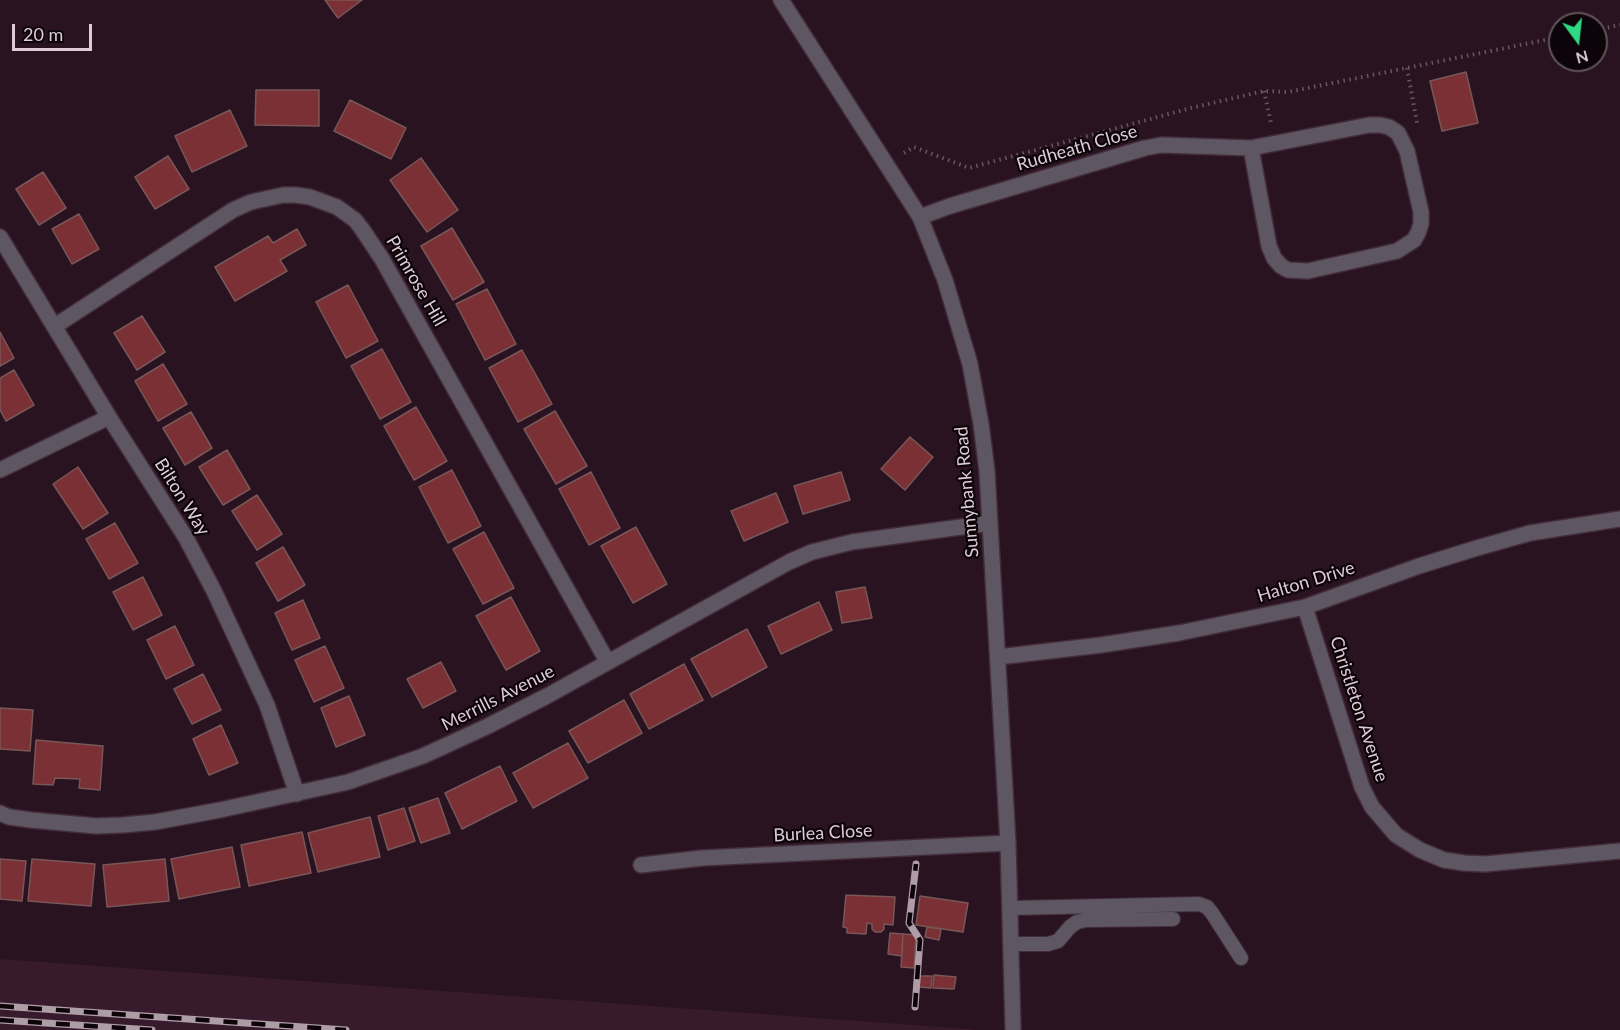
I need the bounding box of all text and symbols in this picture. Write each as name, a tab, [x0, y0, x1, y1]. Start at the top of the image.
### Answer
scale bar	[15, 12, 94, 50]
north arrow	[1548, 12, 1608, 72]
text: 20 m	[23, 23, 63, 45]
text: N	[1574, 47, 1591, 69]
street label: Rudheath Close	[1014, 120, 1140, 176]
street label: Primrose Hill	[381, 232, 451, 330]
street label: Sunnybank Road	[951, 426, 983, 558]
street label: Bilton Way	[150, 454, 214, 540]
street label: Halton Drive	[1255, 557, 1357, 607]
street label: Christleton Avenue	[1325, 634, 1393, 784]
street label: Merrills Avenue	[438, 660, 558, 736]
street label: Burlea Close	[773, 820, 873, 846]

